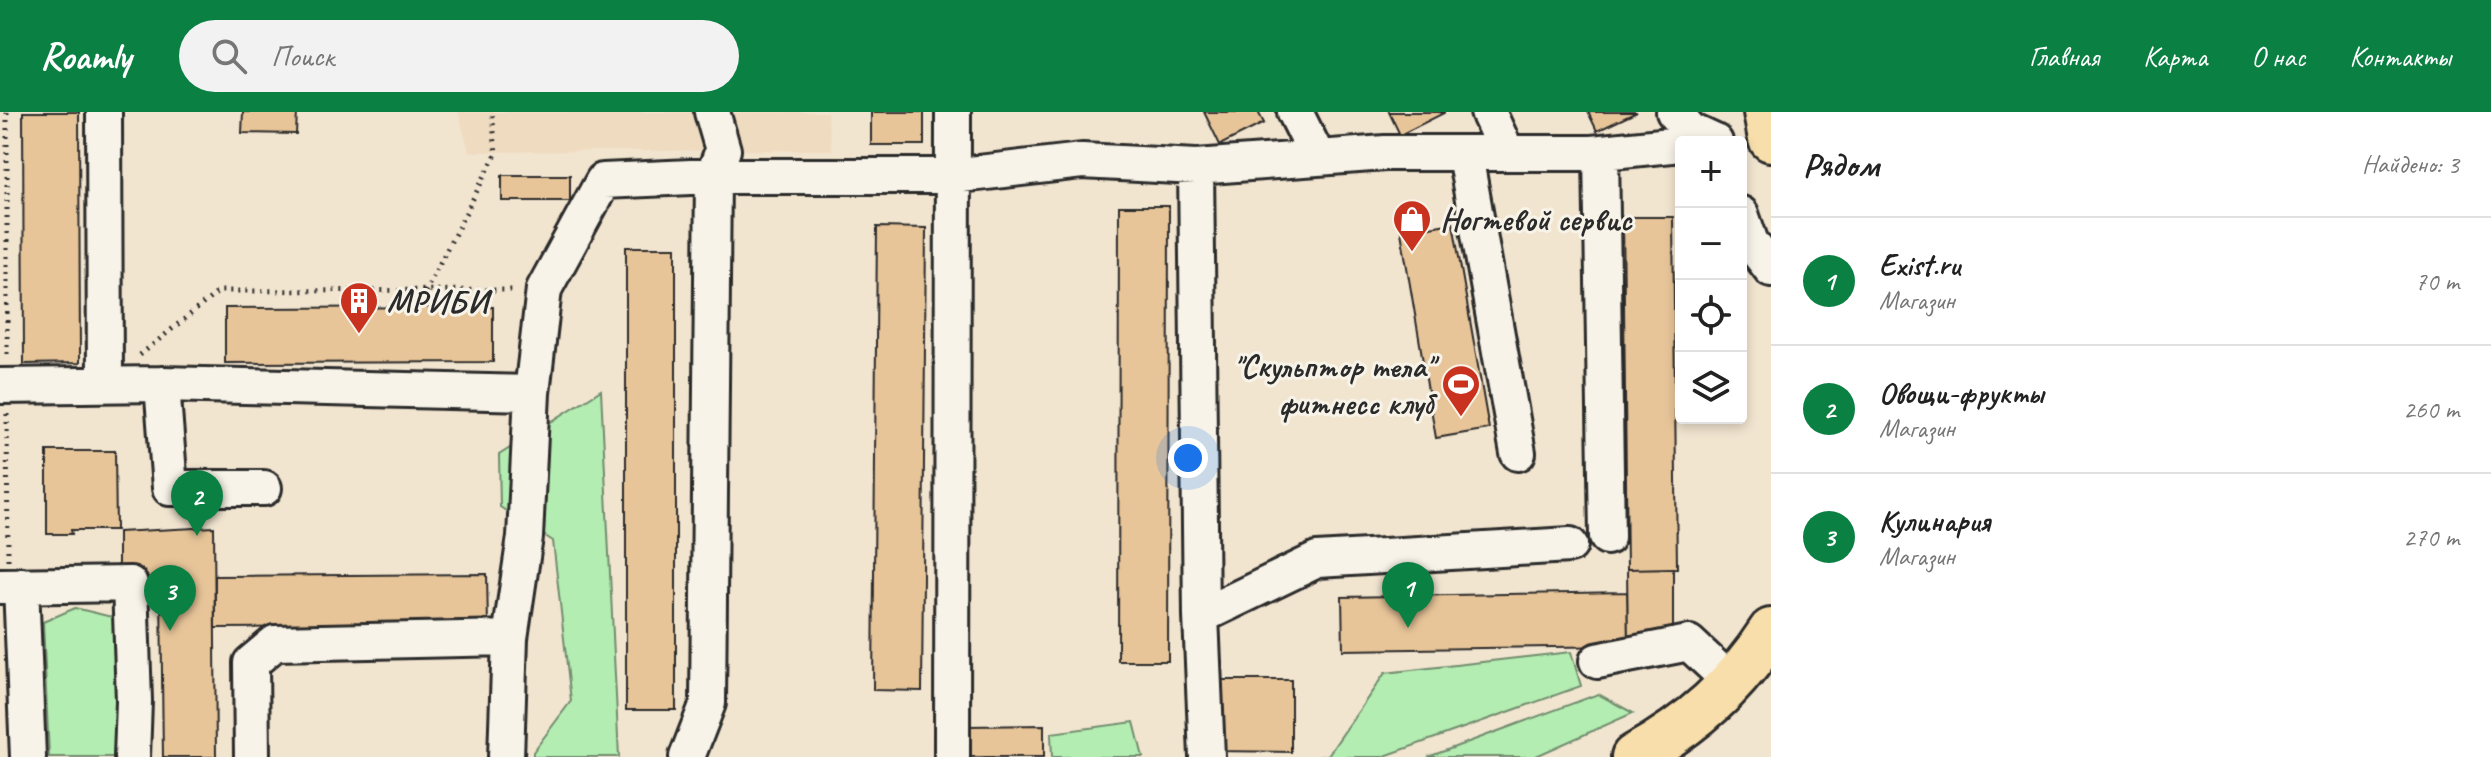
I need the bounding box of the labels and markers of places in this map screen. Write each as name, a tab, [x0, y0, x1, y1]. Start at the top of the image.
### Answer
shop icon: Ногтевой сервис	[1391, 198, 1433, 253]
place label: Ногтевой сервис	[1440, 199, 1634, 240]
building icon: МРИБИ	[338, 280, 380, 335]
place label: МРИБИ	[387, 281, 494, 322]
place label: "Скульптор тела" фитнесс клуб	[1233, 346, 1440, 424]
sports icon: "Скульптор тела" фитнесс клуб	[1440, 363, 1482, 418]
pin: 2	[171, 470, 223, 536]
pin: 1	[1382, 562, 1434, 628]
pin: 3	[144, 565, 196, 631]

